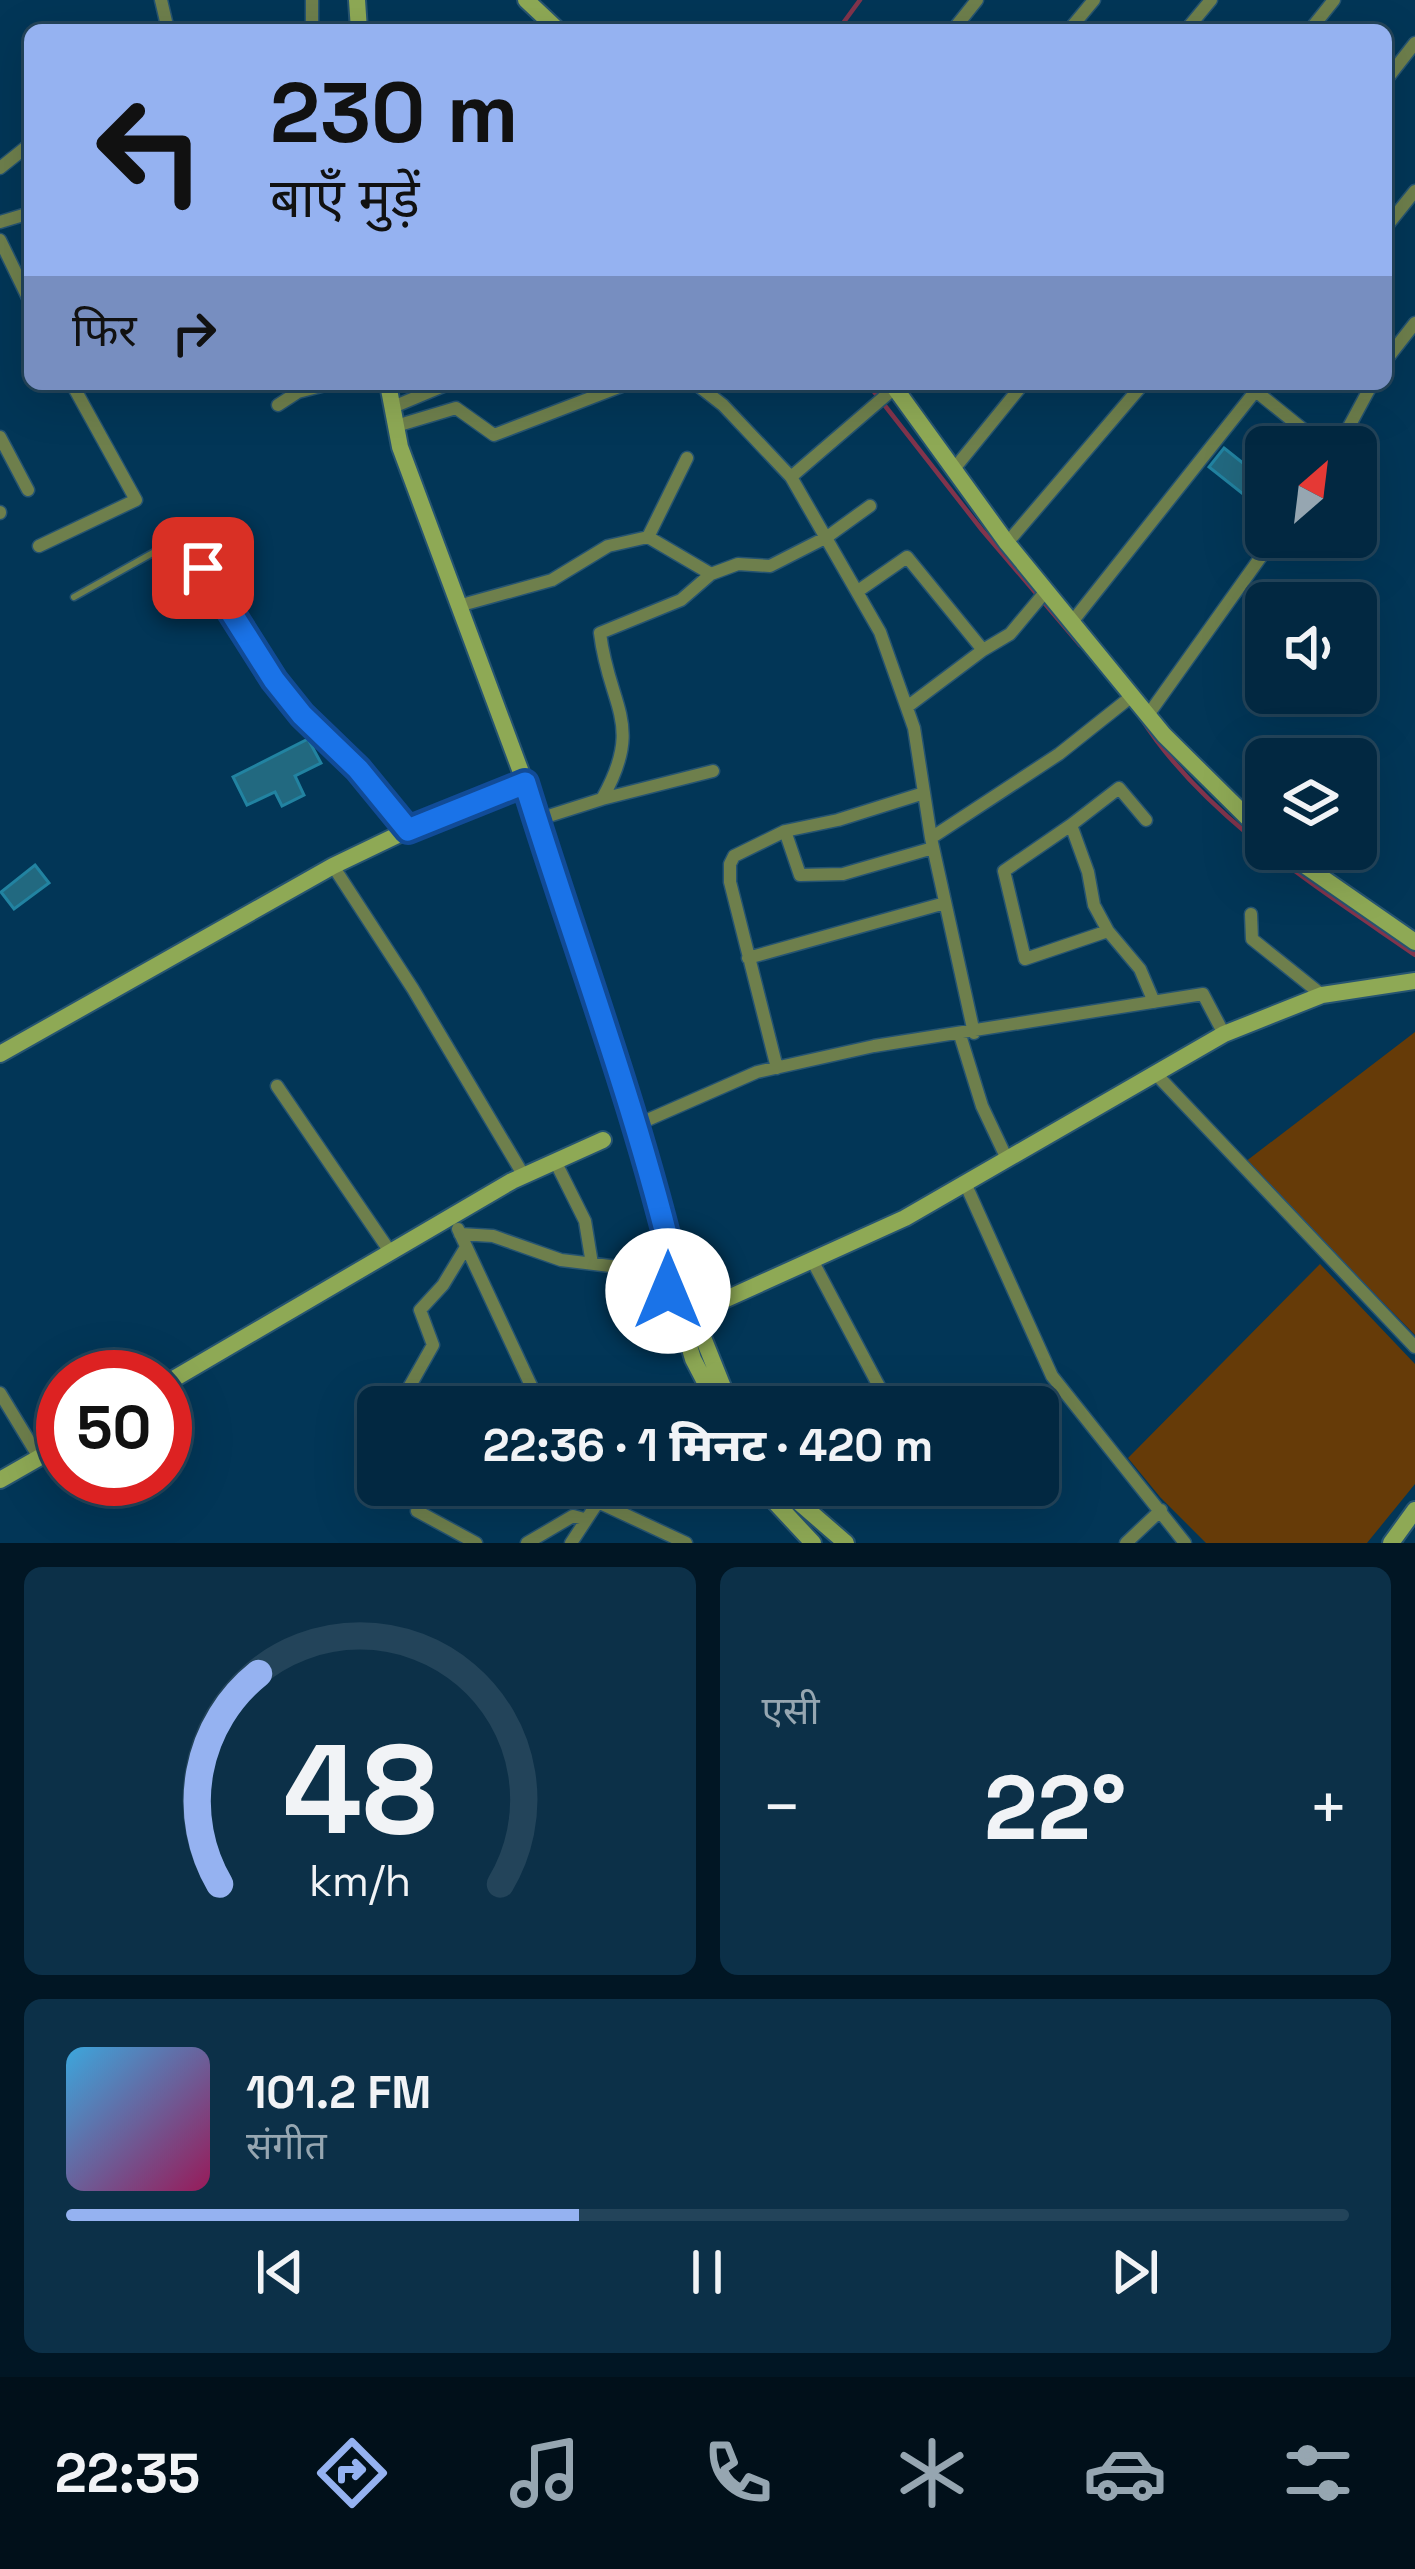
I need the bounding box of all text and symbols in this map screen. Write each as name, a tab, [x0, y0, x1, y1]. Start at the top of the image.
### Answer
text: 230 m	[270, 59, 518, 167]
icon: left	[72, 72, 228, 228]
text: बाएँ मुड़ें	[270, 164, 420, 233]
icon: right	[161, 300, 227, 366]
text: फिर	[72, 302, 137, 359]
north arrow	[1245, 426, 1377, 558]
map controls	[1245, 426, 1377, 870]
pin	[152, 517, 254, 619]
icon: arrive	[170, 535, 236, 601]
button: sound	[1245, 582, 1377, 714]
button: layers	[1245, 738, 1377, 870]
position arrow	[605, 1228, 731, 1354]
speed limit sign: 50	[36, 1350, 192, 1506]
text: 22:36 · 1 मिनट · 420 m	[483, 1417, 933, 1474]
text: एसी	[762, 1686, 820, 1735]
text: 48	[283, 1710, 437, 1869]
text: 22°	[984, 1750, 1126, 1865]
text: −	[762, 1765, 802, 1849]
text: +	[1308, 1765, 1349, 1849]
text: km/h	[309, 1854, 411, 1909]
text: 101.2 FM	[246, 2064, 431, 2121]
text: संगीत	[246, 2121, 327, 2170]
icon: previous	[247, 2239, 313, 2305]
icon: pause	[674, 2239, 740, 2305]
icon: next	[1102, 2239, 1168, 2305]
icon: directions	[310, 2431, 394, 2515]
icon: music	[503, 2431, 587, 2515]
icon: phone	[696, 2431, 780, 2515]
icon: climate	[890, 2431, 974, 2515]
icon: car	[1083, 2431, 1167, 2515]
icon: filters	[1276, 2431, 1360, 2515]
text: 22:35	[55, 2439, 200, 2508]

